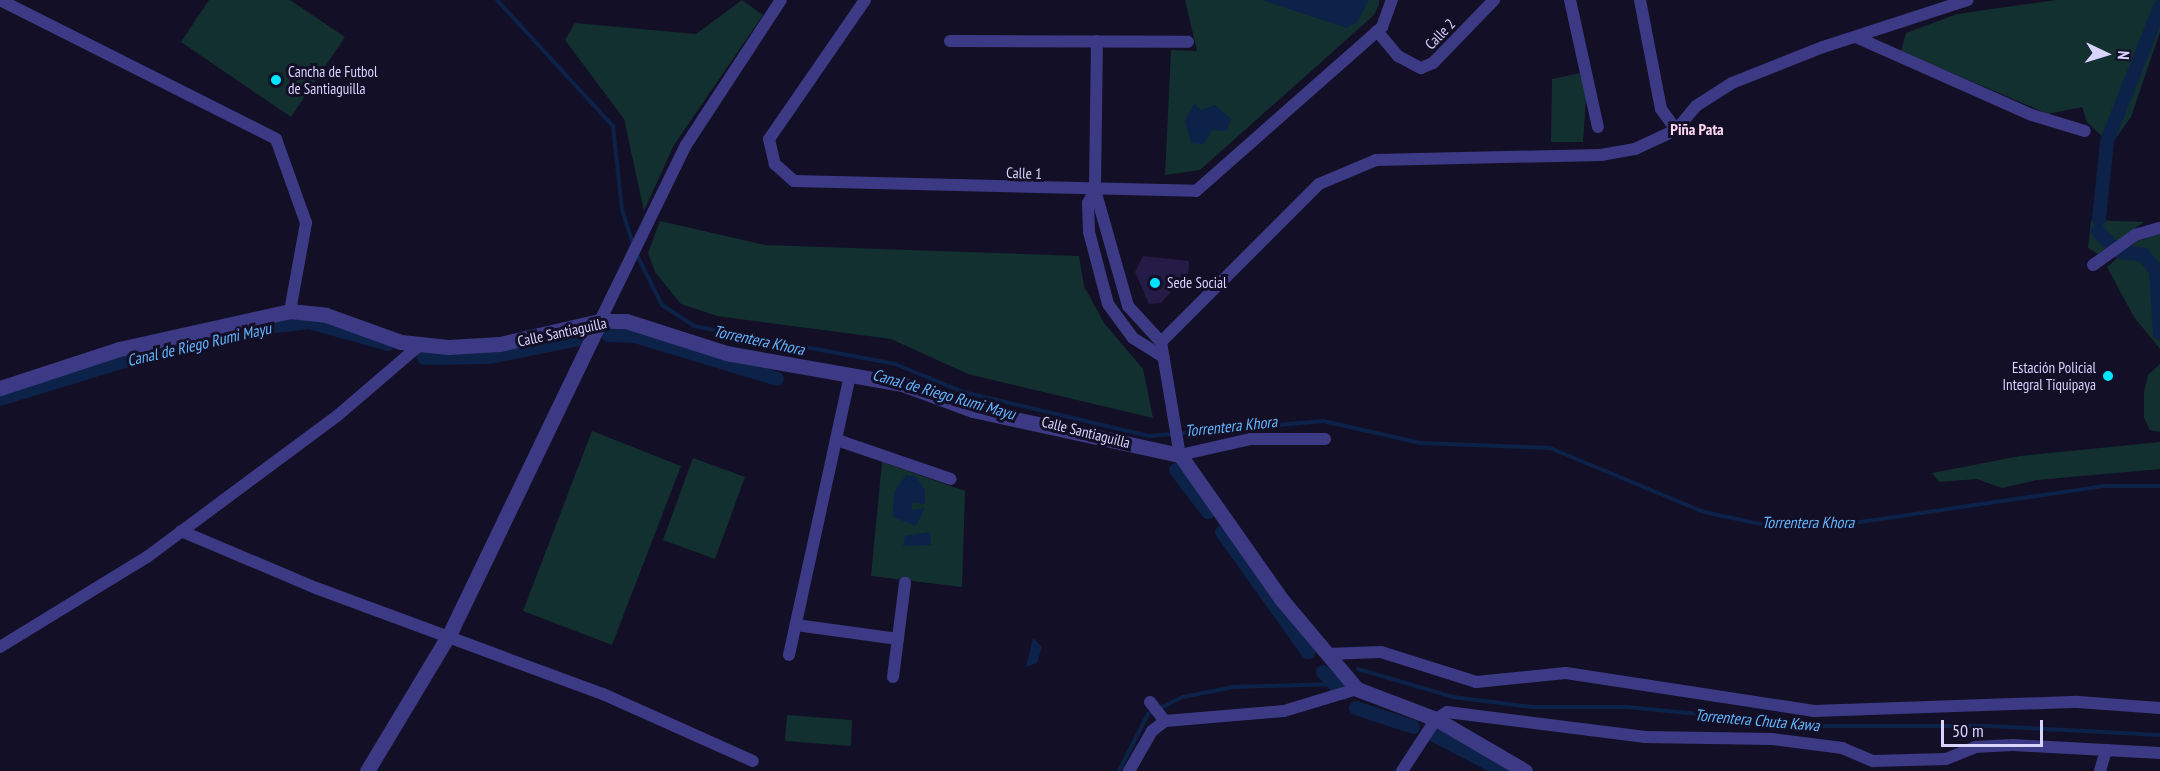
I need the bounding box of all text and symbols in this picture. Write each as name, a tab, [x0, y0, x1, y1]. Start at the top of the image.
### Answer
street label: Calle 2	[1421, 15, 1459, 53]
north arrow	[2076, 24, 2136, 84]
text: N	[2114, 50, 2134, 60]
place label: Cancha de Futbol de Santiaguilla	[288, 62, 378, 97]
marker: Cancha de Futbol de Santiaguilla	[269, 73, 283, 87]
district label: Piña Pata	[1670, 119, 1724, 139]
street label: Calle 1	[1006, 163, 1042, 183]
place label: Sede Social	[1167, 274, 1226, 292]
marker: Sede Social	[1148, 276, 1162, 290]
street label: Calle Santiaguilla	[516, 314, 608, 350]
water label: Canal de Riego Rumi Mayu	[125, 318, 273, 370]
water label: Torrentera Khora	[712, 321, 806, 359]
place label: Estación Policial Integral Tiquipaya	[2002, 358, 2096, 393]
water label: Canal de Riego Rumi Mayu	[871, 364, 1017, 424]
marker: Estación Policial Integral Tiquipaya	[2101, 369, 2115, 383]
street label: Calle Santiaguilla	[1040, 412, 1132, 452]
water label: Torrentera Khora	[1184, 412, 1278, 440]
water label: Torrentera Khora	[1762, 512, 1854, 532]
water label: Torrentera Chuta Kawa	[1694, 705, 1820, 735]
scale bar	[1944, 708, 2046, 746]
text: 50 m	[1952, 719, 1984, 742]

